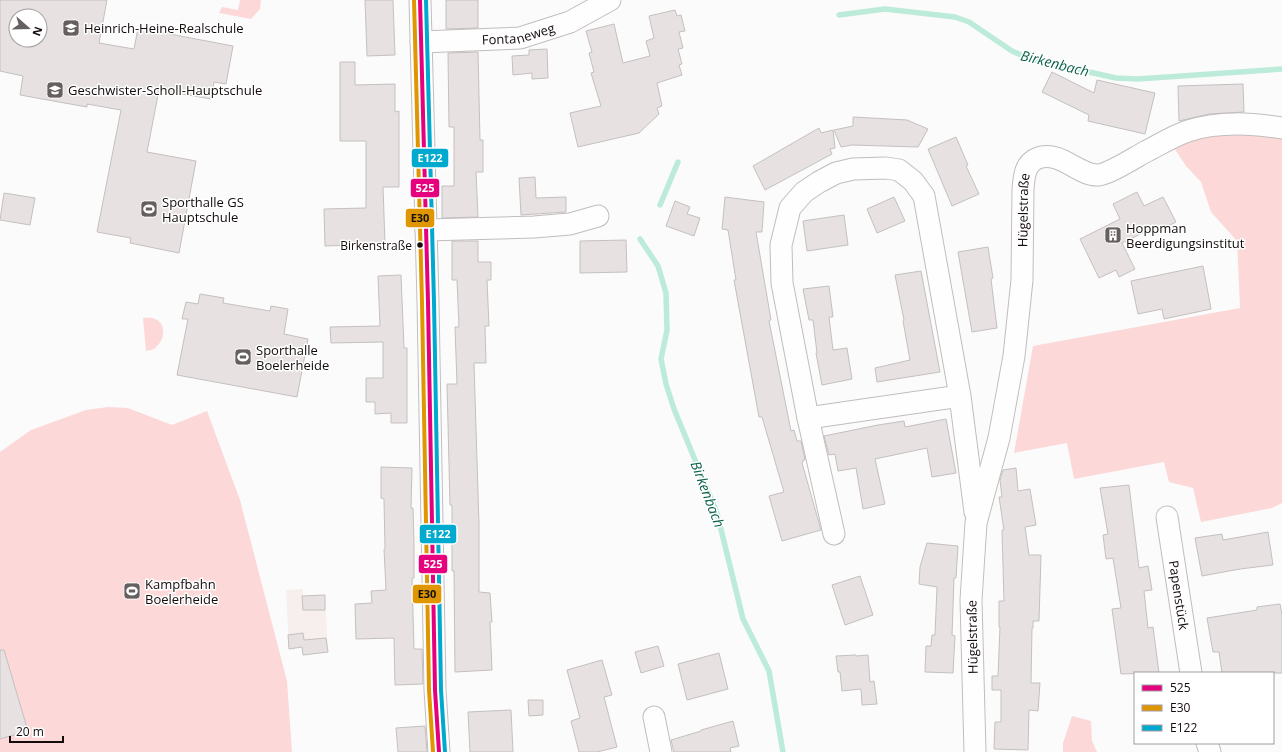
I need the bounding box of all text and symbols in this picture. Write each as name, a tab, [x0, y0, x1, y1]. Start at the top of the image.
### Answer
north arrow	[8, 8, 48, 48]
school or university icon: Heinrich-Heine-Realschule	[61, 18, 81, 38]
street label: Fontaneweg	[482, 18, 557, 49]
place label: Heinrich-Heine-Realschule	[84, 19, 244, 37]
text: N	[29, 25, 46, 38]
water label: Birkenbach	[1019, 45, 1091, 81]
school or university icon: Geschwister-Scholl-Hauptschule	[45, 80, 65, 100]
place label: Geschwister-Scholl-Hauptschule	[68, 81, 262, 99]
line badge: E122	[411, 148, 449, 168]
text: E122	[417, 150, 443, 165]
street label: Hügelstraße	[1013, 171, 1034, 247]
line badge: 525	[410, 178, 440, 198]
text: 525	[416, 180, 434, 195]
place label: Sporthalle GS Hauptschule	[162, 193, 244, 226]
sports icon: Sporthalle GS Hauptschule	[139, 199, 159, 219]
line badge: E30	[405, 208, 435, 228]
text: E30	[411, 210, 429, 225]
place label: Hoppman Beerdigungsinstitut	[1126, 219, 1245, 252]
building icon: Hoppman Beerdigungsinstitut	[1103, 225, 1123, 245]
place label: Birkenstraße	[340, 237, 412, 254]
marker: Birkenstraße	[415, 240, 425, 250]
place label: Sporthalle Boelerheide	[256, 341, 329, 374]
sports icon: Sporthalle Boelerheide	[233, 347, 253, 367]
water label: Birkenbach	[687, 458, 729, 530]
line badge: E122	[419, 524, 457, 544]
text: E122	[425, 526, 451, 541]
line badge: 525	[418, 554, 448, 574]
text: 525	[424, 556, 442, 571]
street label: Papenstück	[1165, 559, 1193, 631]
place label: Kampfbahn Boelerheide	[145, 575, 218, 608]
sports icon: Kampfbahn Boelerheide	[122, 581, 142, 601]
line badge: E30	[412, 584, 442, 604]
text: E30	[418, 586, 436, 601]
street label: Hügelstraße	[962, 600, 982, 674]
legend	[1134, 672, 1274, 744]
text: 525	[1170, 679, 1191, 696]
text: E30	[1170, 699, 1191, 716]
scale bar	[10, 718, 63, 744]
text: E122	[1170, 719, 1197, 736]
text: 20 m	[16, 723, 44, 740]

